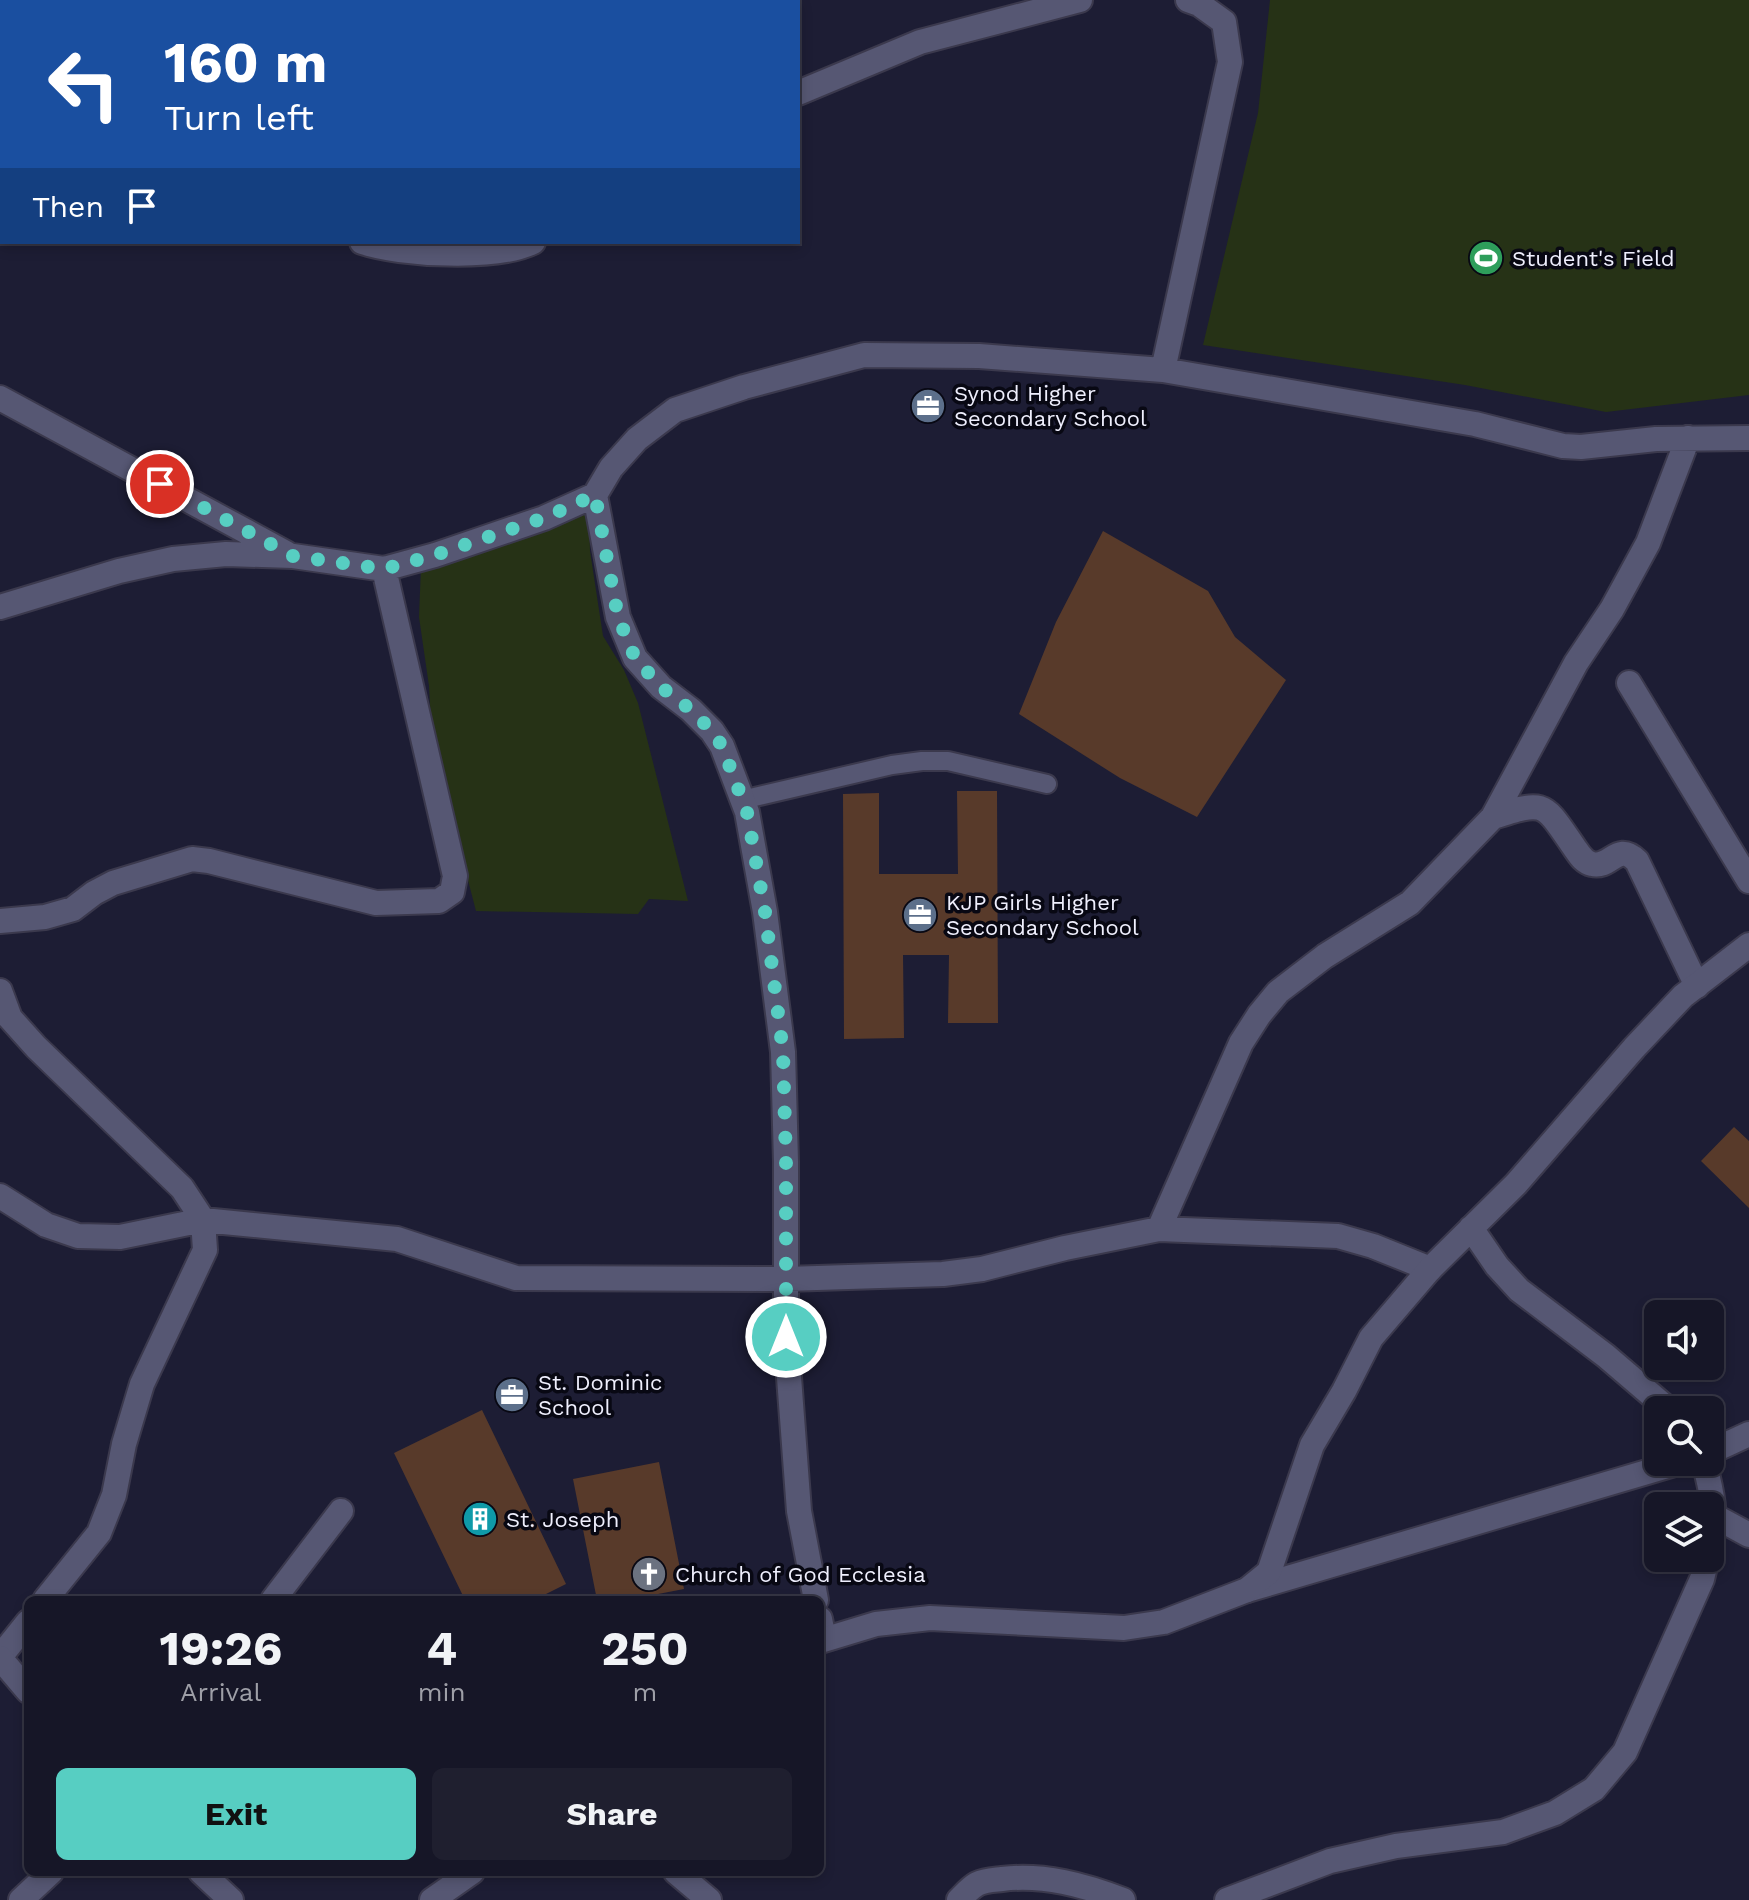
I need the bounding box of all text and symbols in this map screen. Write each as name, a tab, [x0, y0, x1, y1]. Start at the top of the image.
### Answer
text: 160 m	[164, 30, 327, 96]
icon: left	[32, 32, 136, 136]
text: Turn left	[164, 97, 314, 139]
icon: arrive	[120, 184, 164, 228]
text: Then	[32, 189, 104, 224]
sports icon: Student's Field	[1467, 239, 1505, 277]
place label: Student's Field	[1512, 246, 1675, 271]
place label: Synod Higher Secondary School	[954, 381, 1147, 431]
office icon: Synod Higher Secondary School	[909, 387, 947, 425]
pin	[126, 450, 194, 518]
icon: arrive	[138, 462, 182, 506]
place label: KJP Girls Higher Secondary School	[946, 890, 1139, 940]
office icon: KJP Girls Higher Secondary School	[901, 896, 939, 934]
position arrow	[744, 1295, 828, 1379]
map controls	[1644, 1300, 1724, 1572]
button: sound	[1644, 1300, 1724, 1380]
place label: St. Dominic School	[538, 1370, 662, 1420]
office icon: St. Dominic School	[493, 1376, 531, 1414]
button: search	[1644, 1396, 1724, 1476]
button: layers	[1644, 1492, 1724, 1572]
building icon: St. Joseph	[461, 1500, 499, 1538]
place label: St. Joseph	[506, 1507, 619, 1532]
church icon: Church of God Ecclesia	[630, 1555, 668, 1593]
place label: Church of God Ecclesia	[675, 1562, 926, 1587]
text: 19:26	[159, 1620, 282, 1677]
text: 4	[426, 1620, 457, 1677]
text: 250	[601, 1620, 689, 1677]
text: Arrival	[180, 1677, 261, 1707]
text: min	[418, 1677, 466, 1707]
text: m	[632, 1677, 657, 1707]
button: Exit	[56, 1768, 416, 1860]
button: Share	[432, 1768, 792, 1860]

